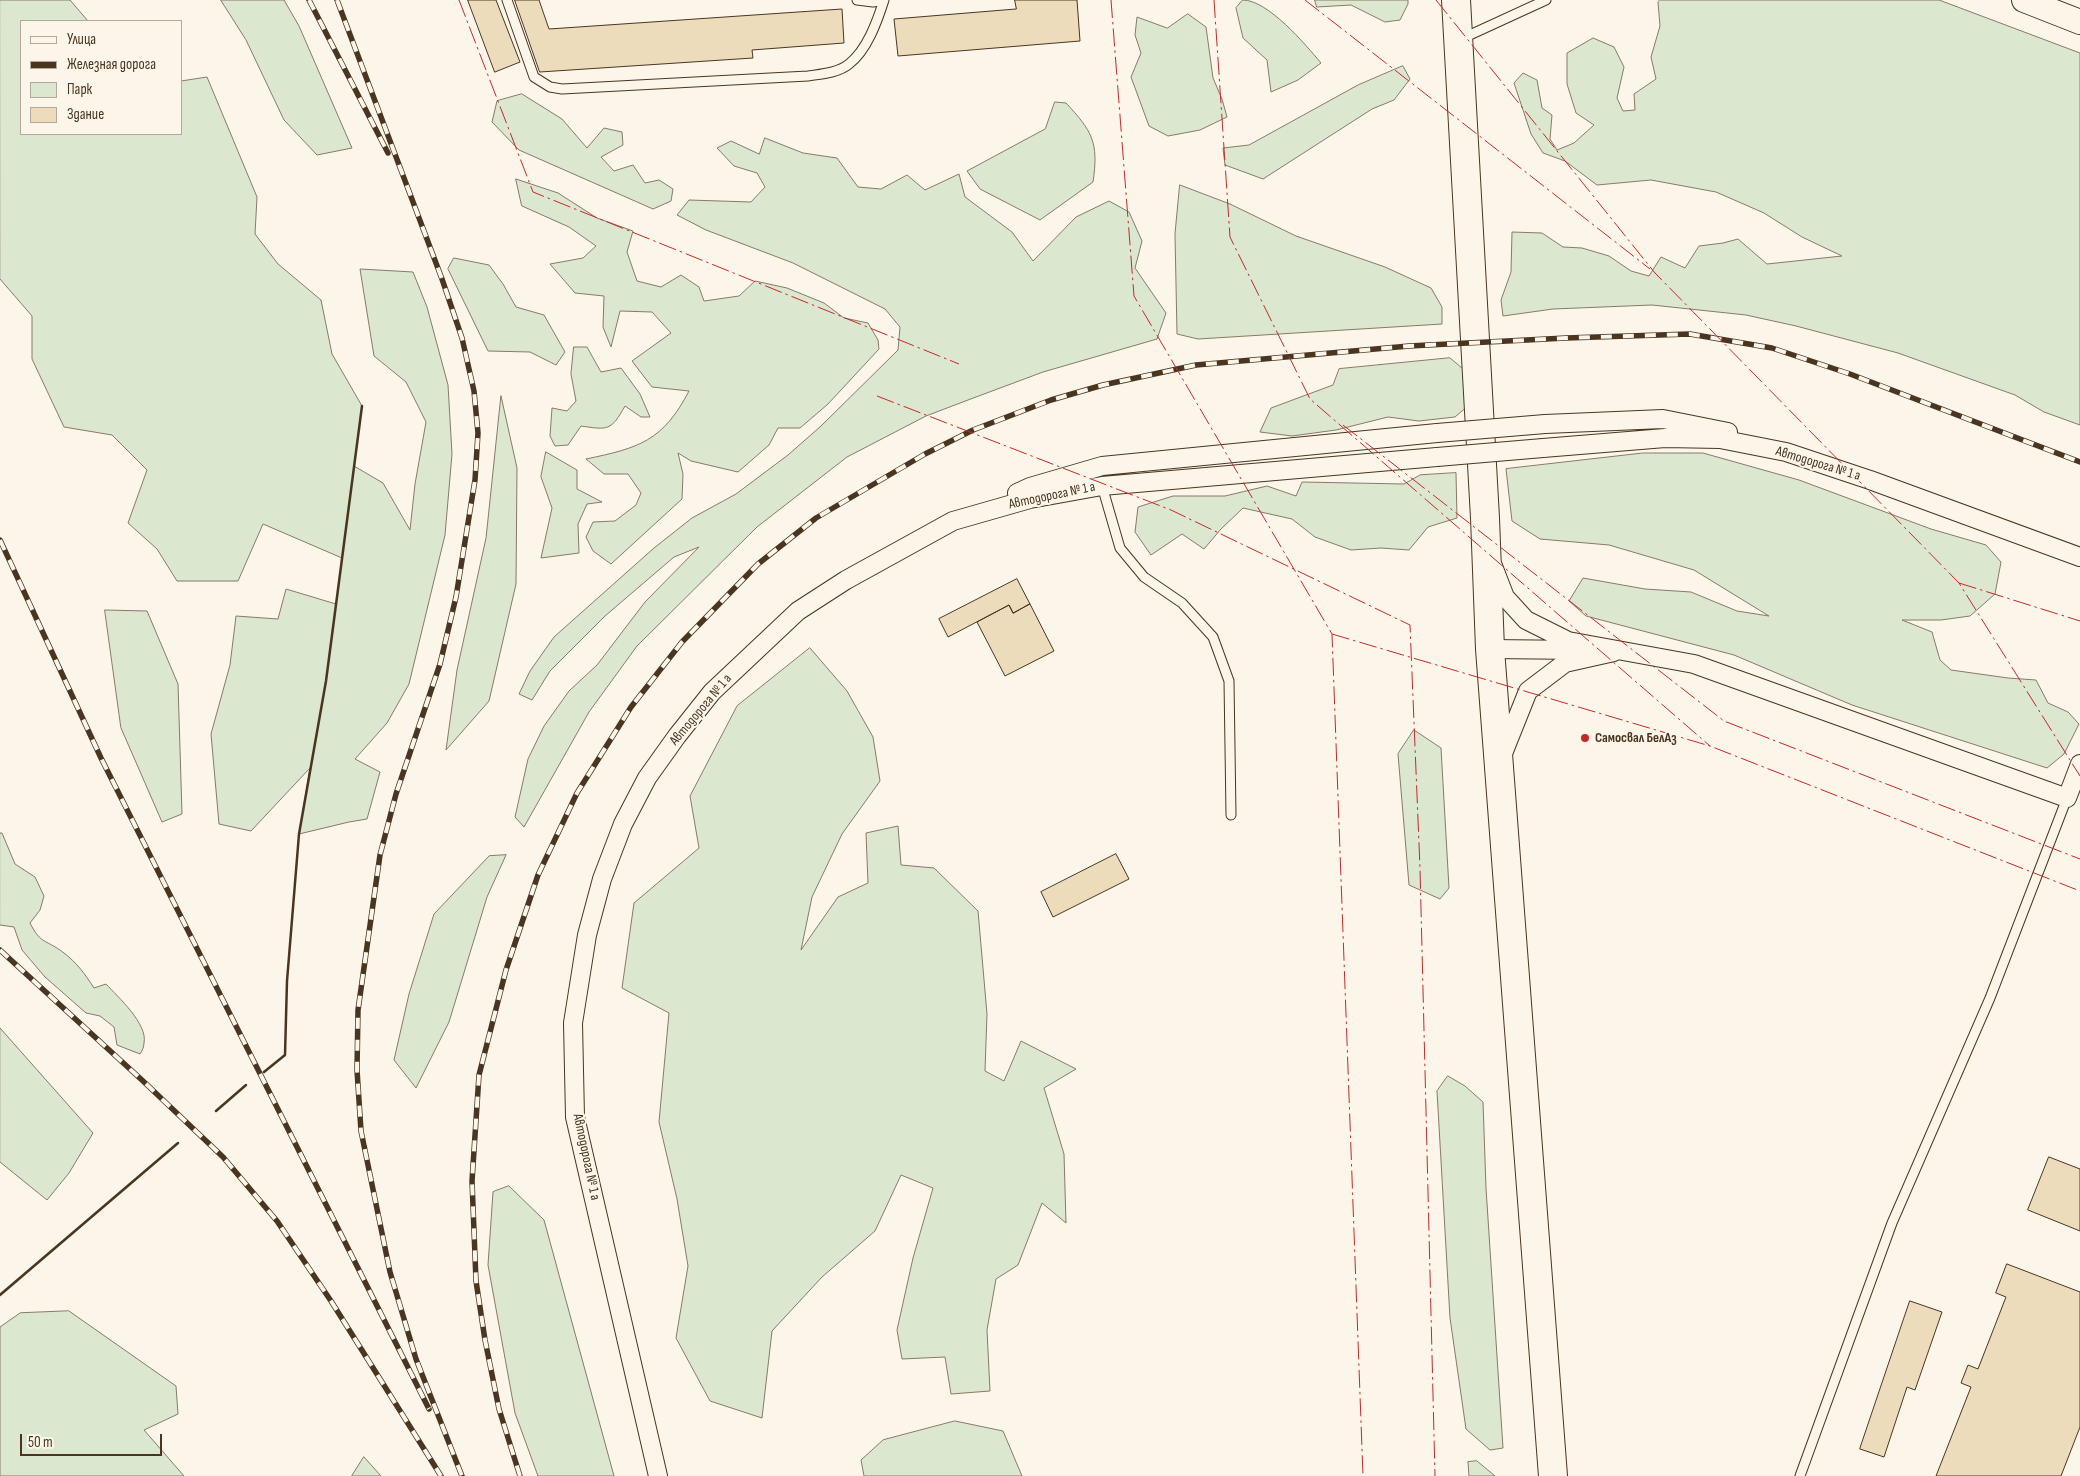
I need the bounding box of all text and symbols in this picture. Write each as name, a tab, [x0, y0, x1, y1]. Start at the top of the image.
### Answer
legend	[20, 20, 182, 135]
text: Улица	[67, 30, 96, 49]
text: Железная дорога	[67, 55, 156, 74]
text: Парк	[67, 80, 92, 99]
text: Здание	[67, 105, 104, 124]
street label: Автодорога № 1 а	[1774, 443, 1862, 485]
street label: Автодорога № 1 а	[1007, 479, 1097, 513]
street label: Автодорога № 1 а	[666, 671, 736, 749]
place label: Самосвал БелАз	[1595, 730, 1677, 746]
marker: Самосвал БелАз	[1579, 732, 1591, 744]
street label: Автодорога № 1 а	[569, 1112, 603, 1202]
scale bar	[22, 1424, 165, 1456]
text: 50 m	[28, 1433, 53, 1452]

